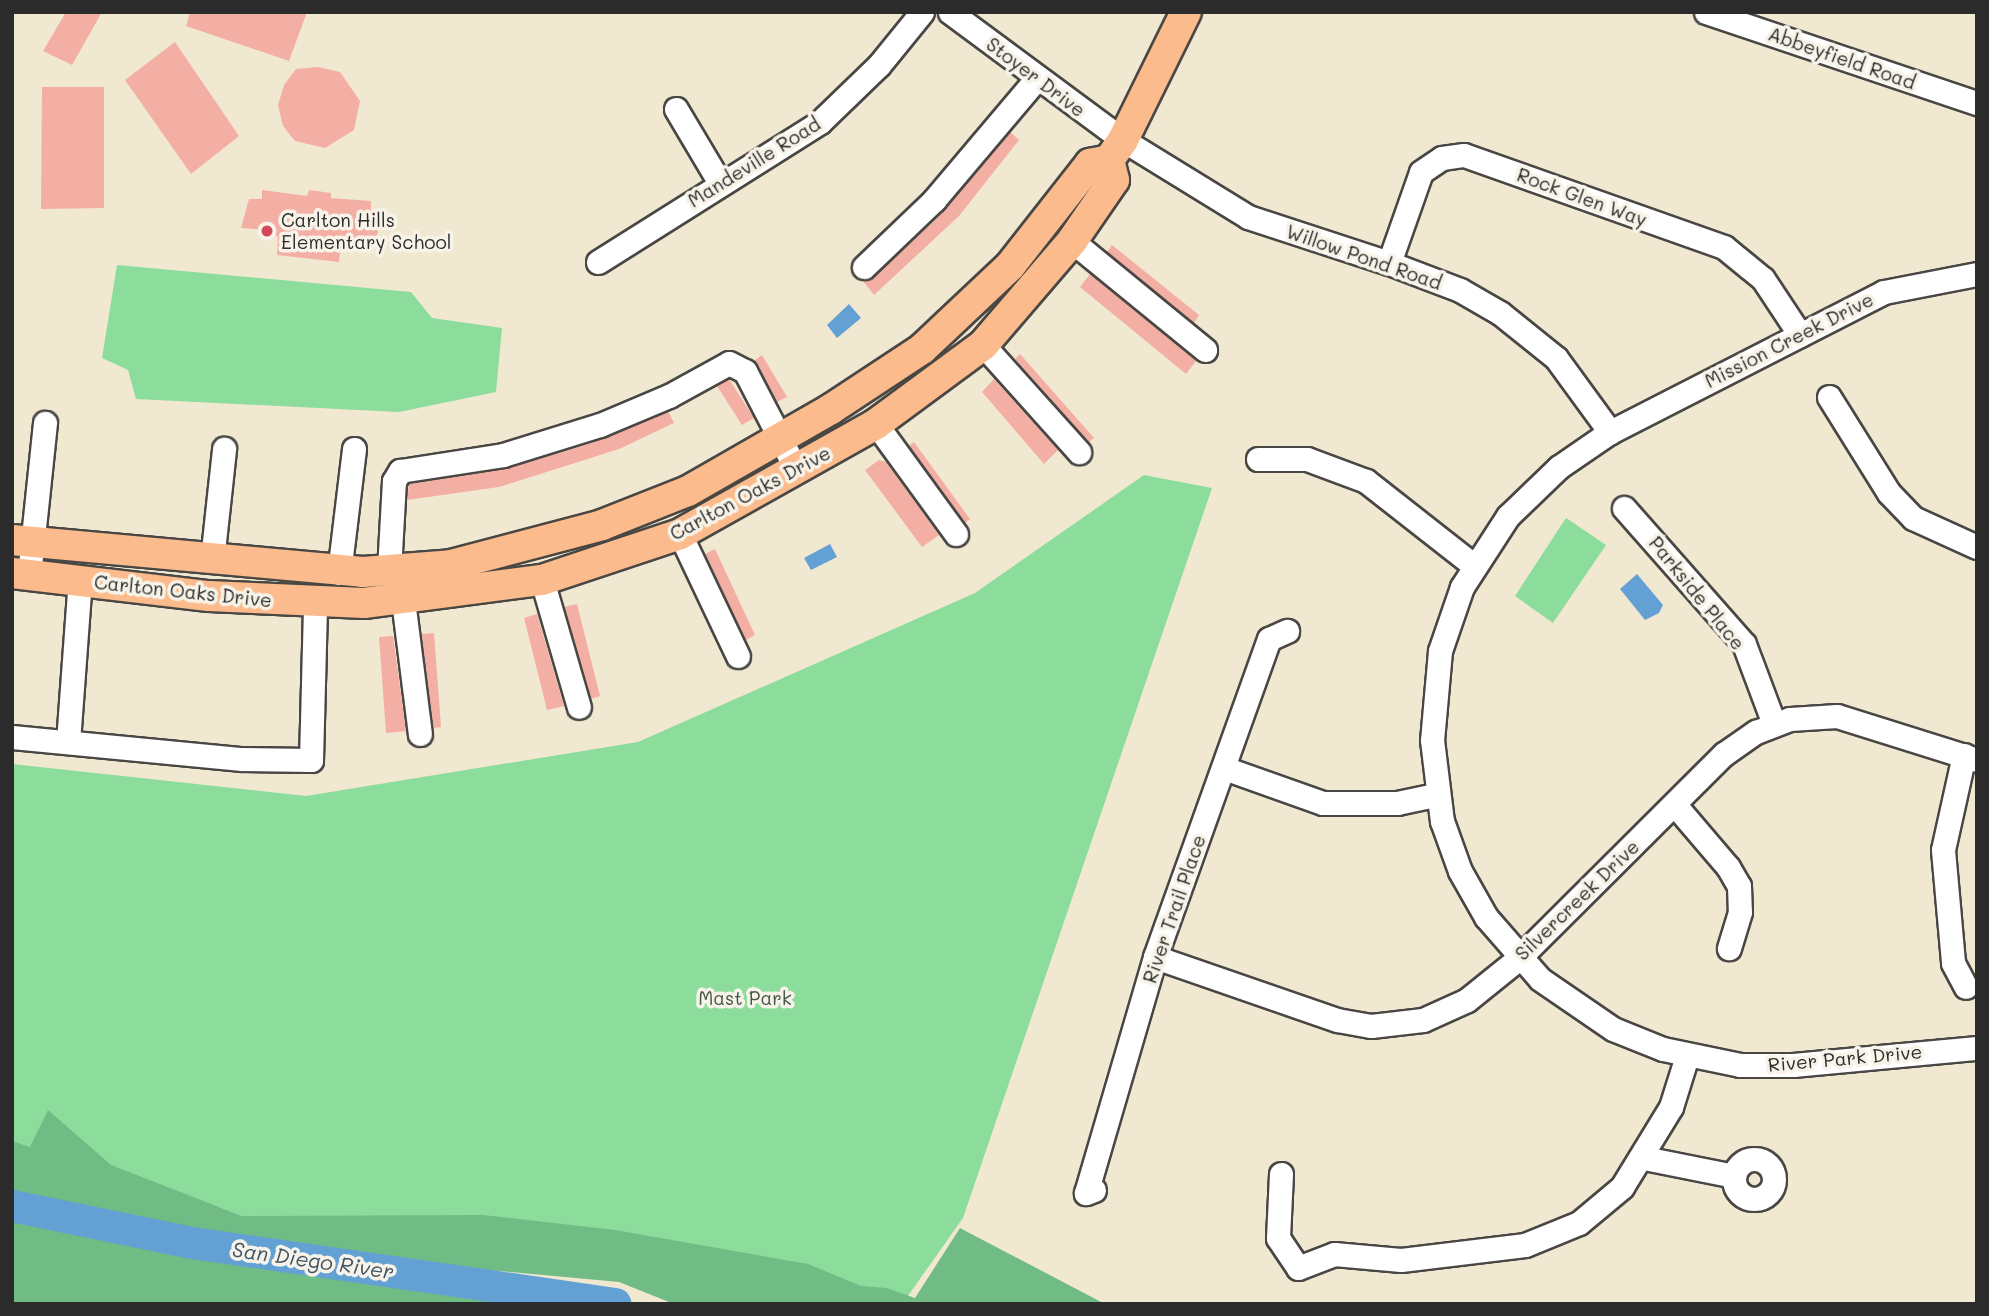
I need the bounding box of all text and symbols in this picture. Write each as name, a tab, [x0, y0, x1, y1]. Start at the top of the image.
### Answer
street label: Abbeyfield Road	[1765, 22, 1919, 94]
street label: Stoyer Drive	[982, 32, 1090, 122]
street label: Mandeville Road	[684, 112, 824, 212]
street label: Rock Glen Way	[1514, 163, 1650, 231]
place label: Carlton Hills Elementary School	[281, 209, 451, 253]
street label: Willow Pond Road	[1283, 220, 1445, 294]
marker: Carlton Hills Elementary School	[259, 223, 275, 239]
street label: Mission Creek Drive	[1701, 288, 1877, 392]
street label: Carlton Oaks Drive	[666, 441, 834, 545]
street label: Parkside Place	[1644, 532, 1750, 654]
street label: Carlton Oaks Drive	[93, 570, 273, 612]
street label: River Trail Place	[1138, 832, 1210, 986]
street label: Silvercreek Drive	[1510, 835, 1644, 965]
park label: Mast Park	[698, 987, 792, 1009]
street label: River Park Drive	[1767, 1040, 1923, 1076]
water label: San Diego River	[231, 1236, 395, 1284]

